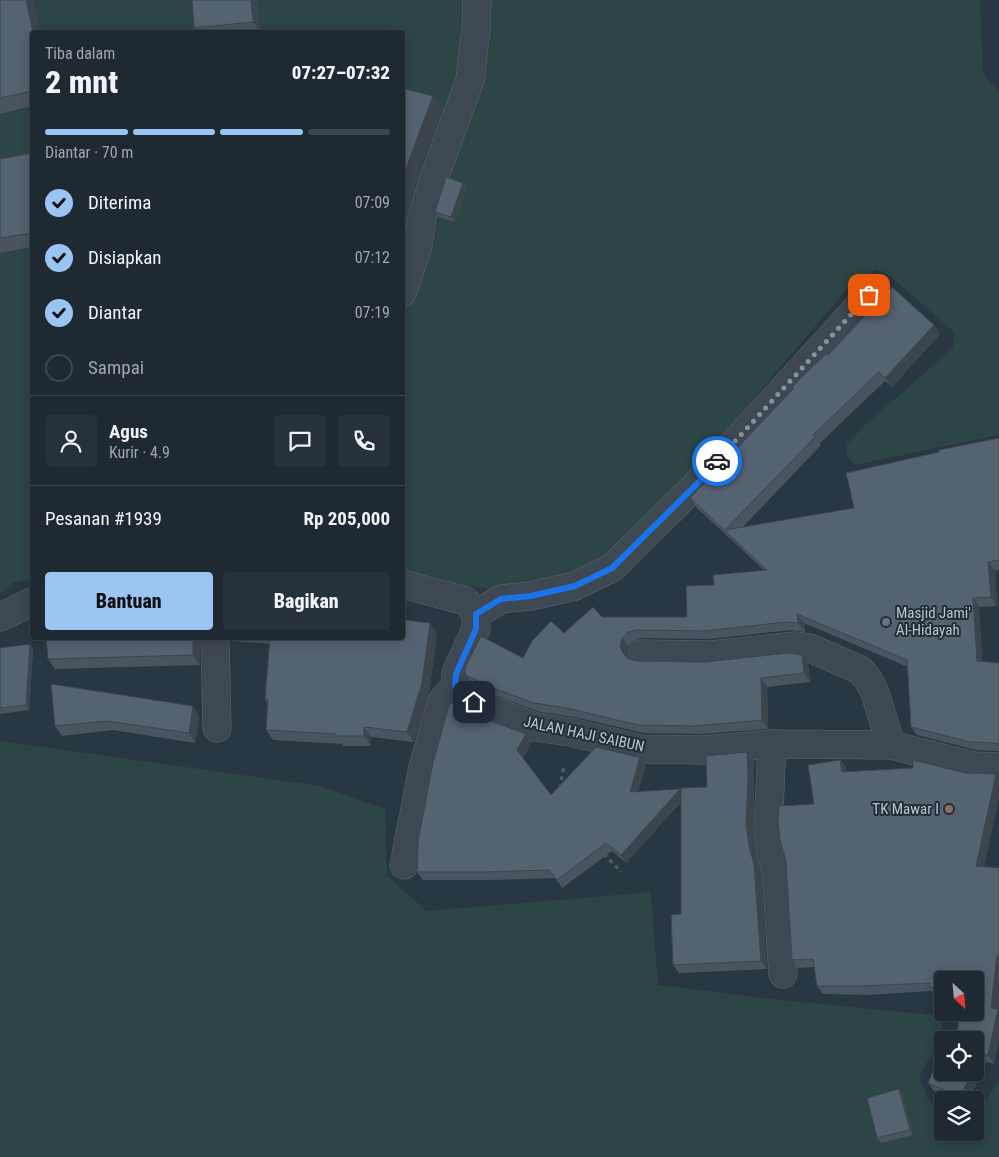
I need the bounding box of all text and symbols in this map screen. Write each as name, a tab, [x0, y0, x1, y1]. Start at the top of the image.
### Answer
text: Tiba dalam	[45, 44, 115, 63]
text: 07:27–07:32	[292, 61, 390, 84]
text: 2 mnt	[45, 63, 118, 101]
text: Diantar · 70 m	[45, 143, 133, 162]
icon: check	[45, 189, 73, 217]
text: Diterima	[88, 191, 151, 214]
text: 07:09	[355, 193, 390, 212]
icon: check	[45, 244, 73, 272]
text: Disiapkan	[88, 246, 162, 269]
text: 07:12	[355, 248, 390, 267]
pin	[848, 274, 890, 316]
icon: bag	[855, 281, 883, 309]
icon: check	[45, 299, 73, 327]
text: Diantar	[88, 301, 142, 324]
text: 07:19	[355, 303, 390, 322]
text: Sampai	[88, 356, 144, 379]
button: person	[45, 415, 97, 467]
button: chat	[274, 415, 326, 467]
button: phone	[338, 415, 390, 467]
text: Agus	[109, 420, 148, 443]
courier	[692, 436, 742, 486]
text: Kurir · 4.9	[109, 443, 170, 462]
icon: car	[703, 447, 731, 475]
text: Pesanan #1939	[45, 507, 162, 530]
text: Rp 205,000	[303, 507, 390, 530]
button: Bantuan	[45, 572, 213, 630]
button: Bagikan	[223, 572, 390, 630]
place label: Masjid Jami' Al-Hidayah	[896, 604, 971, 639]
marker: Masjid Jami' Al-Hidayah	[880, 616, 892, 628]
pin	[453, 681, 495, 723]
icon: home	[460, 688, 488, 716]
street label: JALAN HAJI SAIBUN	[522, 712, 646, 756]
place label: TK Mawar I	[872, 800, 939, 818]
marker: TK Mawar I	[943, 803, 955, 815]
north arrow	[934, 971, 984, 1021]
map controls	[934, 971, 984, 1141]
button: locate	[934, 1031, 984, 1081]
button: layers	[934, 1091, 984, 1141]

